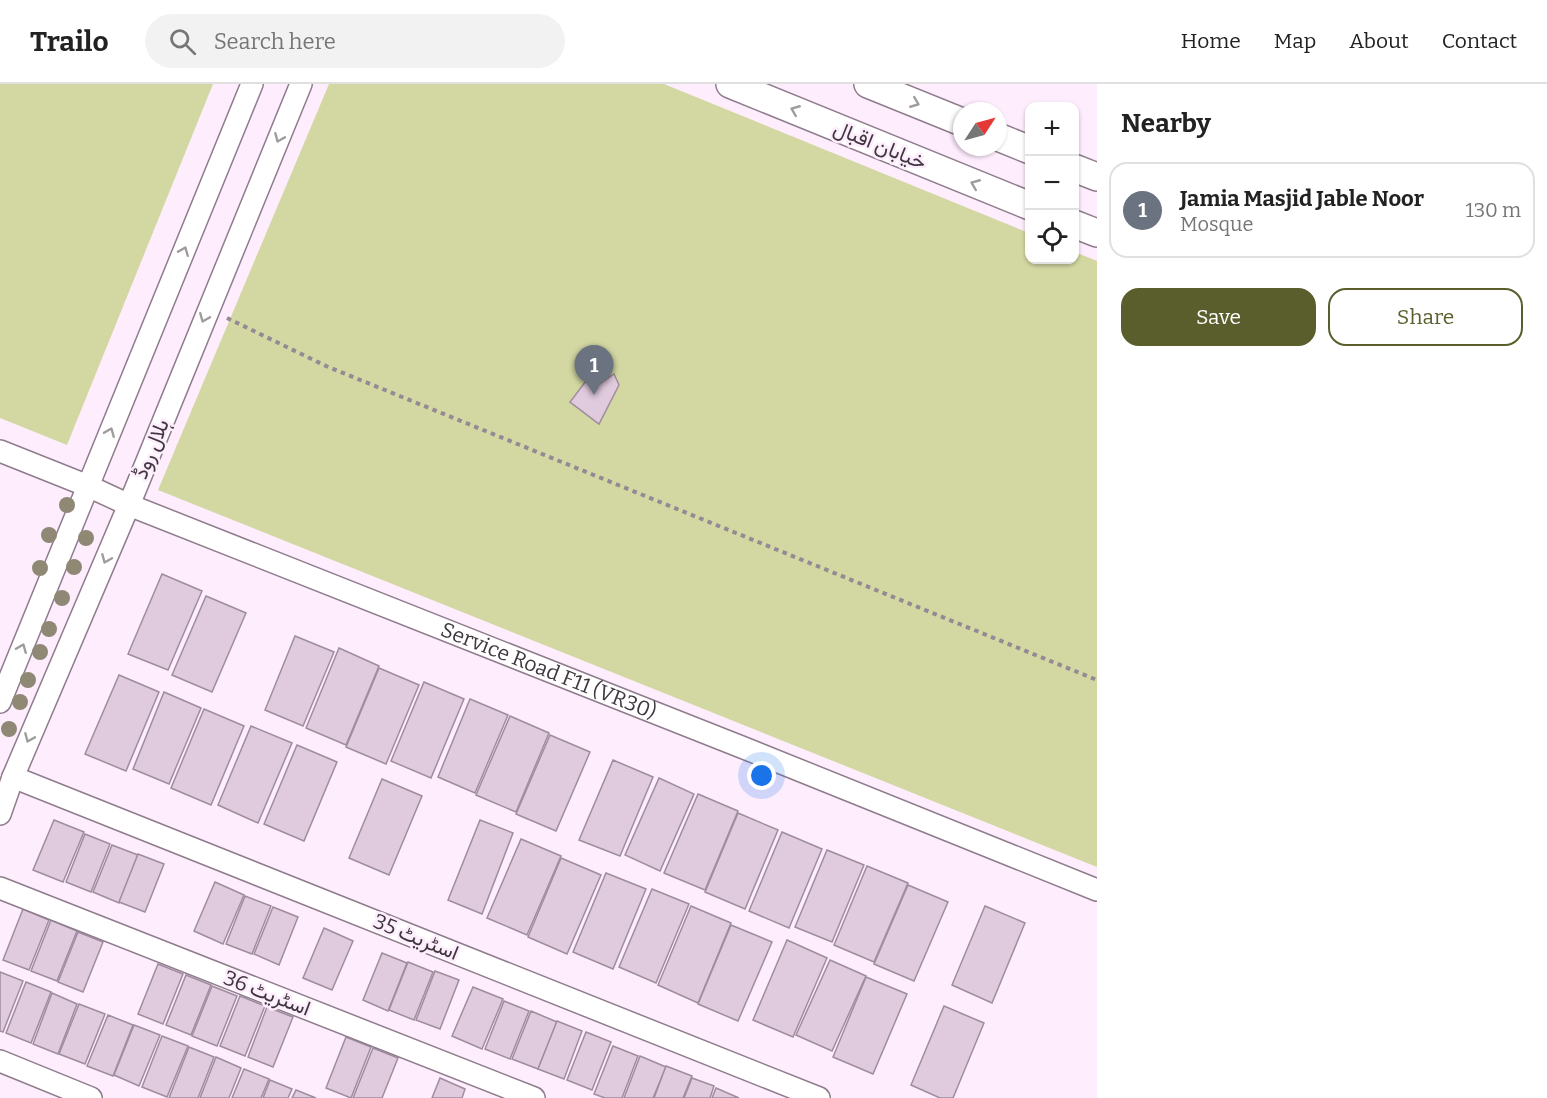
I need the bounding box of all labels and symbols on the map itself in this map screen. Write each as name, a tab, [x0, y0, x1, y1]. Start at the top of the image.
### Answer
one-way arrow	[908, 96, 919, 108]
north arrow	[953, 102, 1007, 156]
one-way arrow	[790, 105, 801, 117]
street label: خیابان اقبال	[830, 115, 930, 175]
one-way arrow	[274, 132, 286, 143]
one-way arrow	[971, 179, 982, 191]
one-way arrow	[177, 247, 189, 258]
one-way arrow	[199, 312, 211, 323]
pin: 1	[574, 346, 614, 395]
street label: ہلال روڈ	[127, 415, 175, 483]
one-way arrow	[103, 427, 115, 438]
one-way arrow	[101, 553, 113, 564]
street label: Service Road F11 (VR30)	[437, 617, 660, 725]
one-way arrow	[15, 643, 27, 654]
one-way arrow	[24, 732, 36, 743]
your location	[747, 761, 776, 790]
street label: اسٹریٹ 35	[369, 908, 463, 966]
street label: اسٹریٹ 36	[220, 965, 314, 1021]

